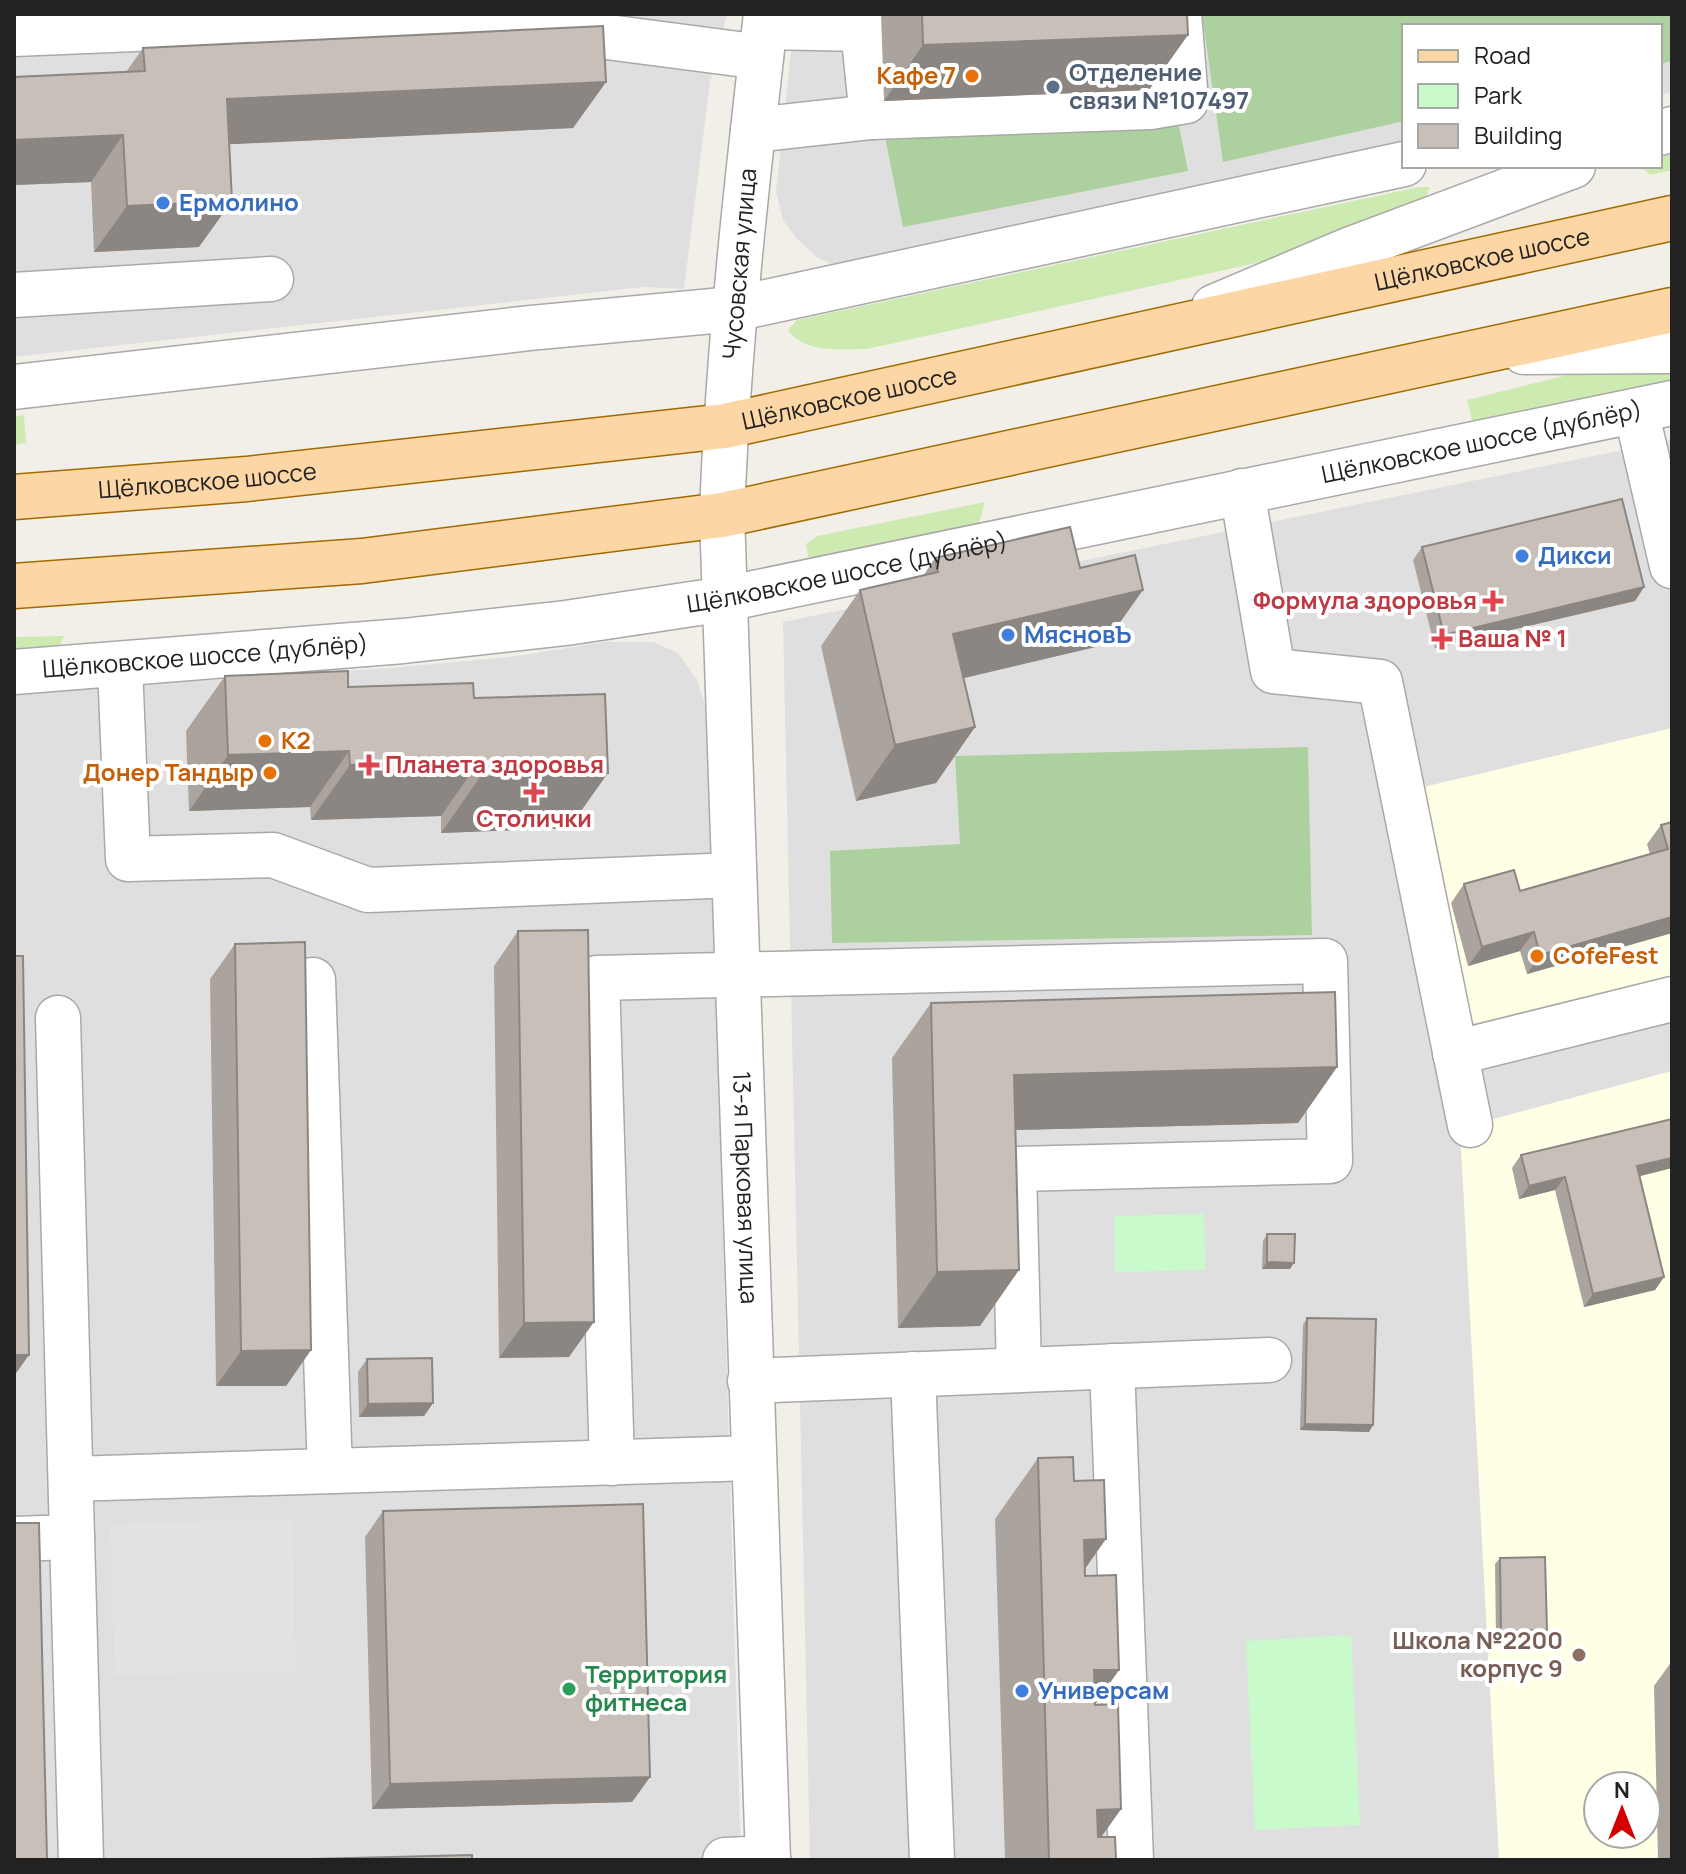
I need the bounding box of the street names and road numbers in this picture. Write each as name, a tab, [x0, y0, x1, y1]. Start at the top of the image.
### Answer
street label: Чусовская улица	[714, 167, 763, 361]
street label: Щёлковское шоссе	[1371, 219, 1593, 298]
street label: Щёлковское шоссе	[738, 358, 960, 437]
street label: Щёлковское шоссе (дублёр)	[1318, 392, 1645, 490]
street label: Щёлковское шоссе	[97, 453, 318, 505]
street label: Щёлковское шоссе (дублёр)	[684, 523, 1010, 620]
street label: Щёлковское шоссе (дублёр)	[41, 626, 369, 685]
street label: 13-я Парковая улица	[726, 1071, 767, 1304]

